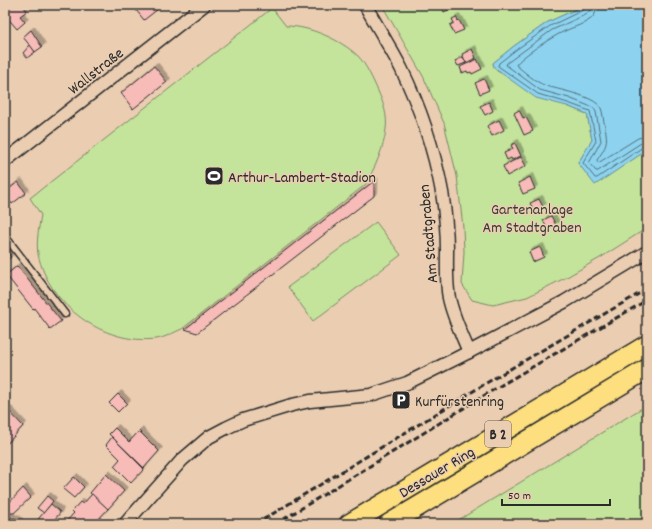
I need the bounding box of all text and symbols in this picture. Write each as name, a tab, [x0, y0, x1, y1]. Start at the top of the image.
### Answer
street label: Wallstraße	[64, 43, 129, 101]
sports icon: Arthur-Lambert-Stadion	[203, 165, 225, 187]
place label: Arthur-Lambert-Stadion	[228, 167, 376, 190]
street label: Am Stadtgraben	[414, 183, 445, 284]
park label: Gartenanlage Am Stadtgraben	[482, 199, 582, 240]
parking icon: Kurfürstenring	[390, 389, 412, 411]
place label: Kurfürstenring	[415, 391, 504, 414]
road number: B 2	[485, 421, 511, 447]
street label: Dessauer Ring	[395, 441, 480, 505]
scale bar	[502, 481, 610, 507]
text: 50 m	[508, 488, 531, 505]

